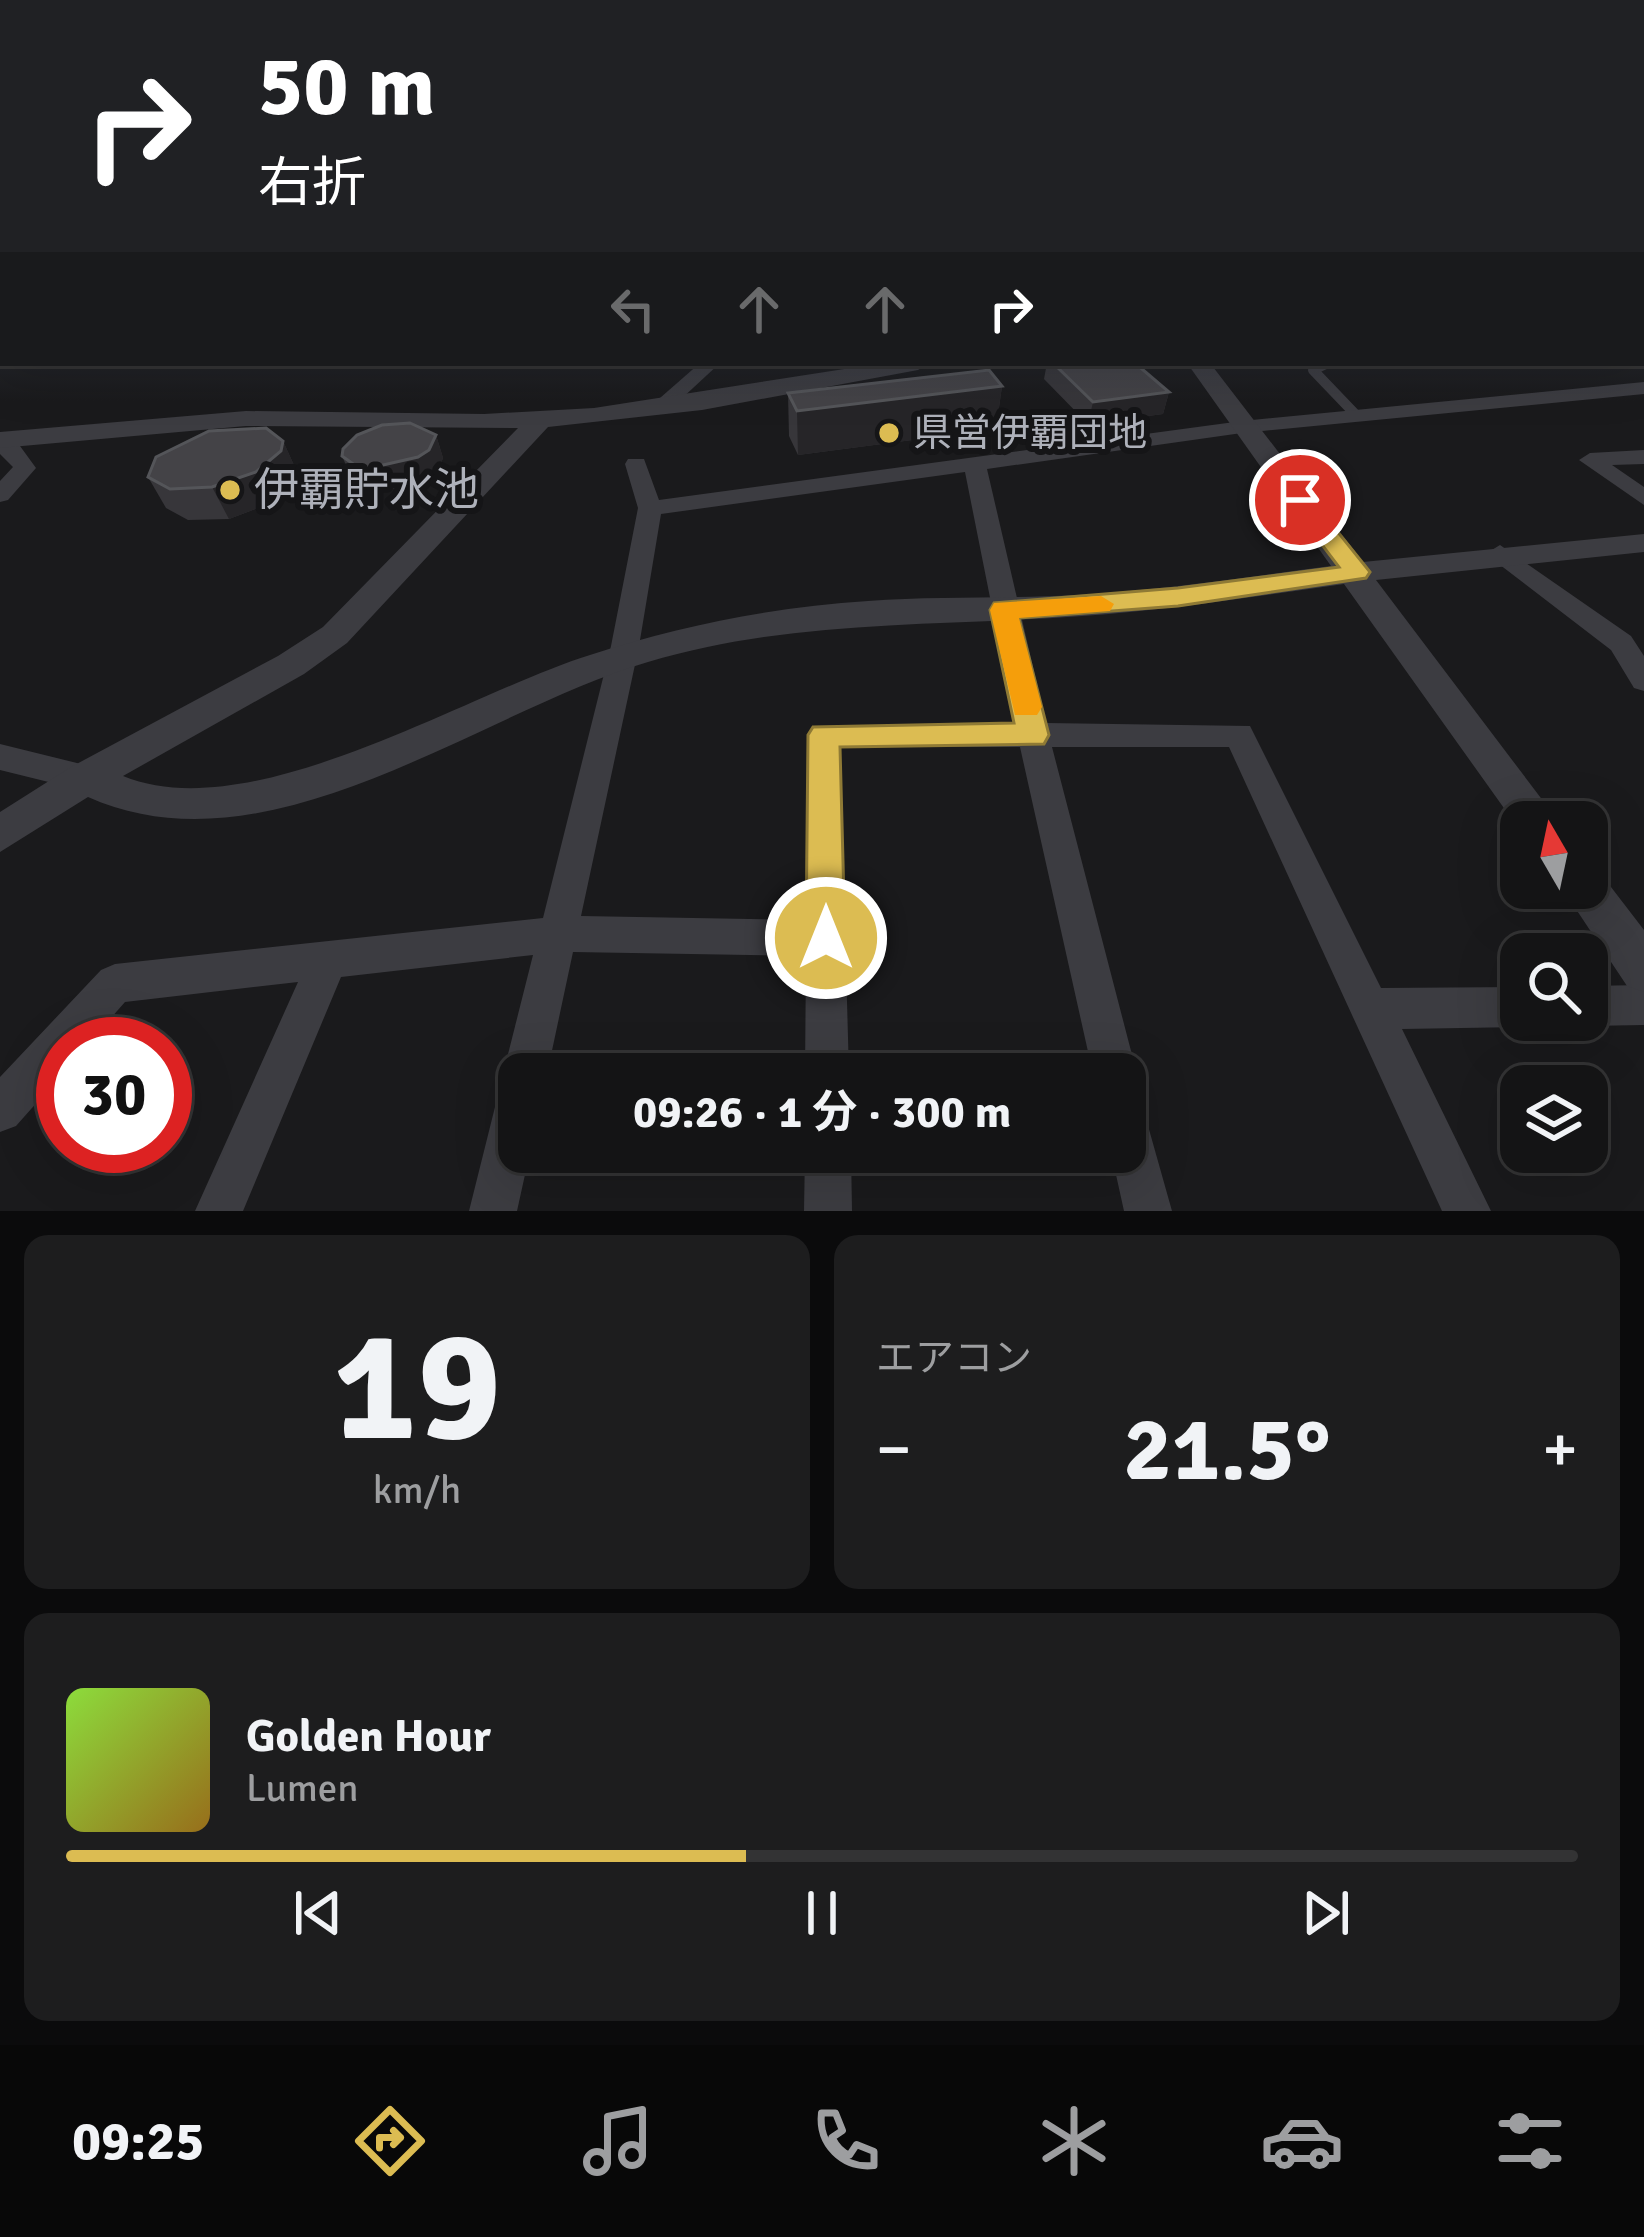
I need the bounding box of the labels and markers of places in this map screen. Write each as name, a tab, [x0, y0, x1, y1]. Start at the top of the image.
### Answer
place label: 県営伊覇団地	[913, 409, 1147, 457]
marker: 県営伊覇団地	[876, 420, 902, 446]
pin	[1249, 449, 1351, 551]
place label: 伊覇貯水池	[254, 463, 479, 518]
marker: 伊覇貯水池	[217, 477, 243, 503]

